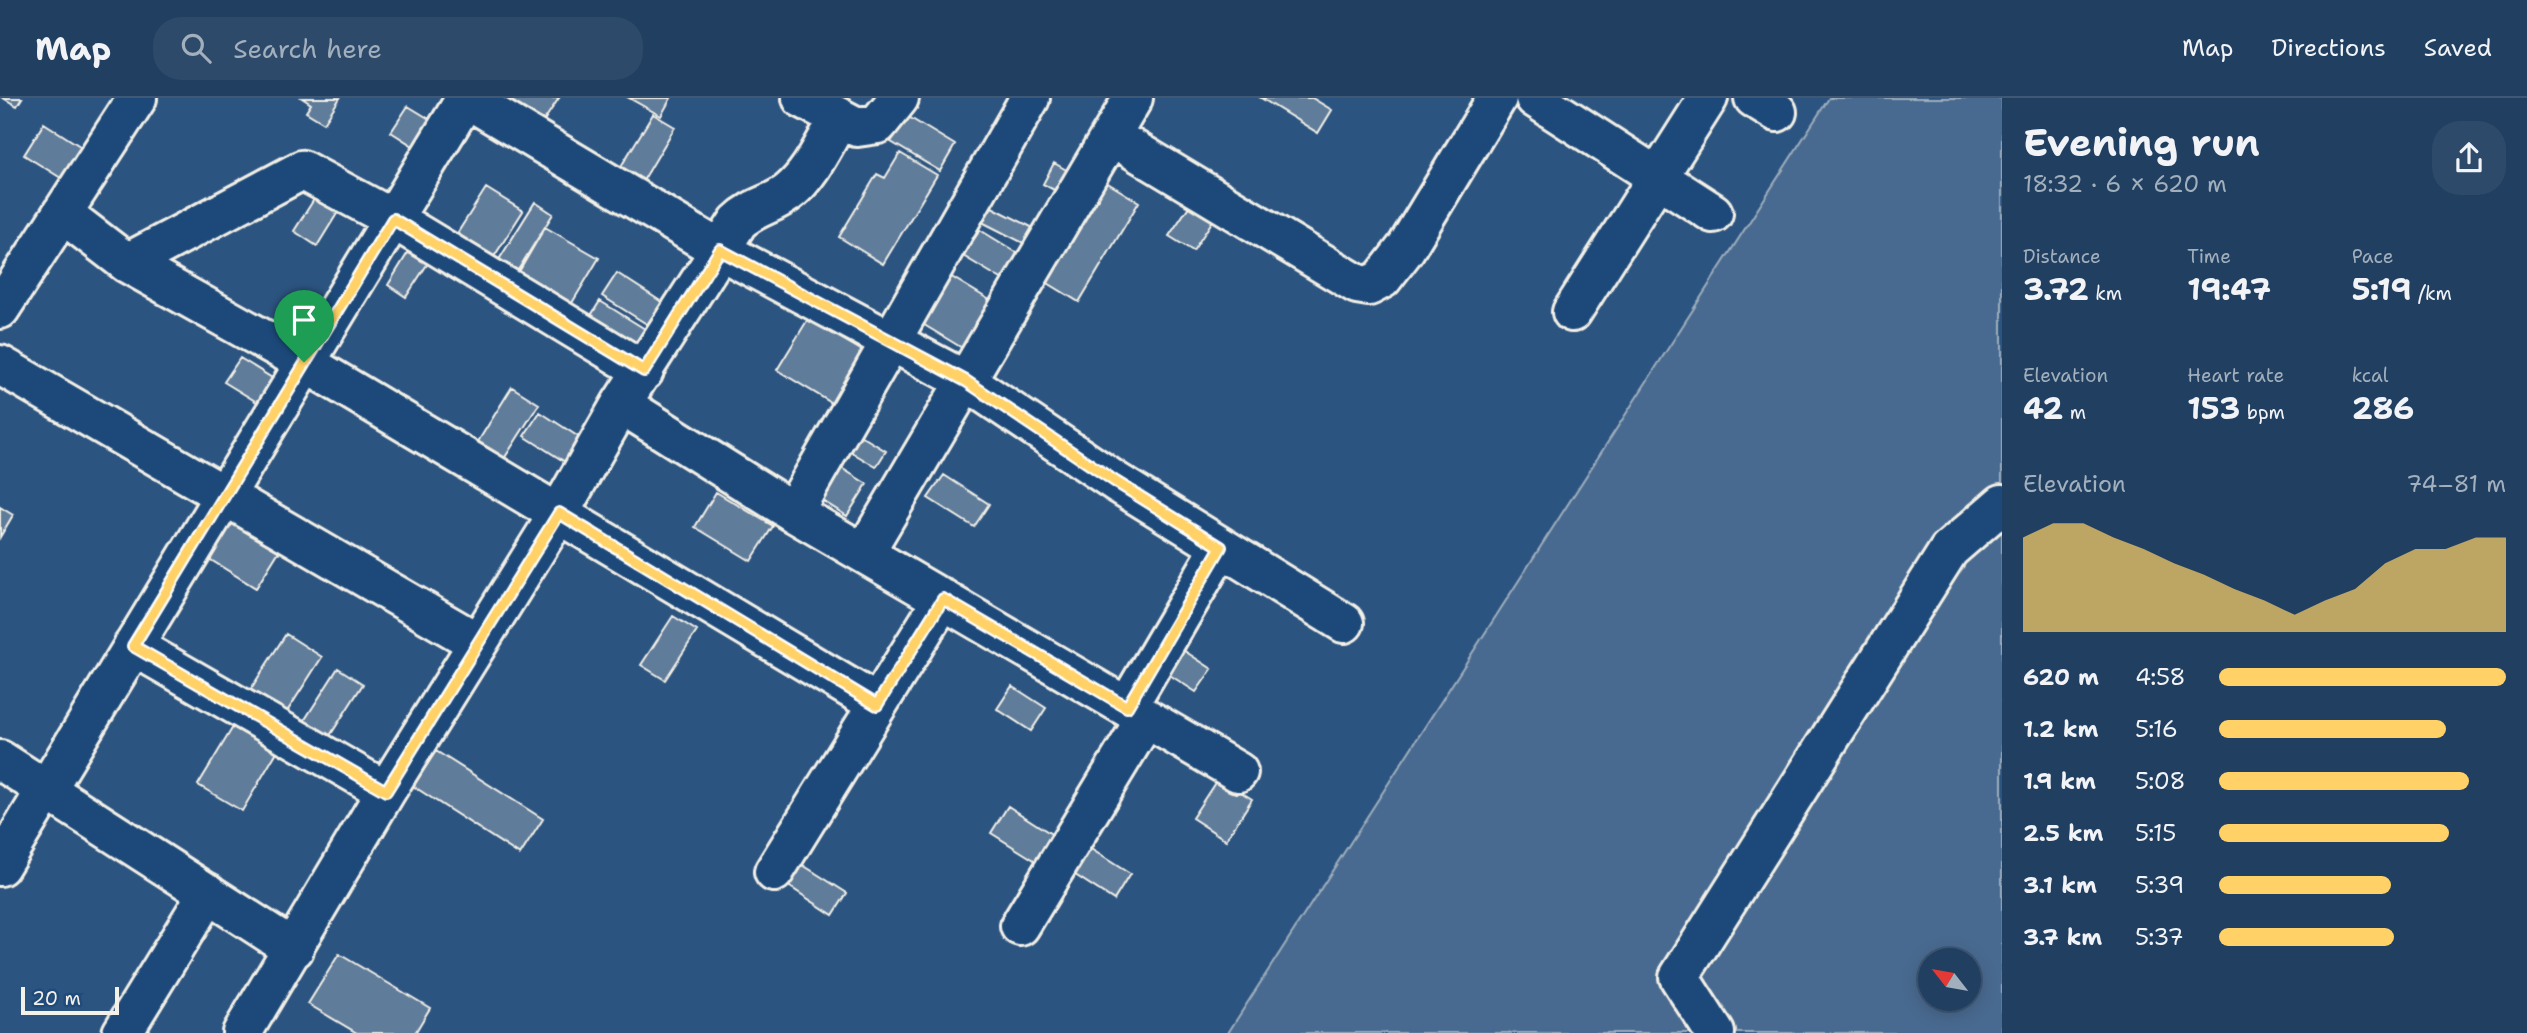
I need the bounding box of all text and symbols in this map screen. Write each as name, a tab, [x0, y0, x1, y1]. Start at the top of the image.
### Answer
search box	[153, 17, 643, 80]
text: Map	[35, 26, 111, 71]
icon: search	[177, 29, 215, 67]
text: Search here	[233, 31, 382, 66]
text: Map	[2182, 32, 2233, 64]
text: Directions	[2271, 32, 2386, 64]
text: Saved	[2424, 32, 2492, 64]
text: Evening run	[2023, 117, 2260, 168]
button: share	[2432, 121, 2506, 195]
text: 18:32 · 6 × 620 m	[2023, 169, 2227, 199]
text: Distance	[2023, 244, 2101, 269]
text: Time	[2187, 244, 2231, 269]
text: Pace	[2352, 244, 2393, 269]
text: 3.72	[2023, 269, 2089, 310]
text: 19:47	[2187, 269, 2271, 310]
text: 5:19	[2352, 269, 2412, 310]
text: km	[2089, 281, 2122, 306]
text: /km	[2412, 281, 2452, 306]
pin	[274, 290, 334, 362]
icon: arrive	[285, 301, 323, 339]
text: Elevation	[2023, 363, 2108, 388]
text: Heart rate	[2187, 363, 2284, 388]
text: kcal	[2352, 363, 2389, 388]
text: 42	[2023, 388, 2063, 429]
text: 153	[2187, 388, 2240, 429]
text: 286	[2352, 388, 2414, 429]
text: m	[2063, 400, 2086, 425]
text: bpm	[2240, 400, 2285, 425]
text: Elevation	[2023, 469, 2126, 499]
text: 74–81 m	[2406, 469, 2506, 499]
text: 620 m	[2023, 662, 2099, 692]
text: 4:58	[2135, 662, 2186, 692]
text: 1.2 km	[2023, 714, 2099, 744]
text: 5:16	[2135, 714, 2178, 744]
text: 1.9 km	[2023, 766, 2096, 796]
text: 5:08	[2135, 766, 2186, 796]
text: 2.5 km	[2023, 818, 2104, 848]
text: 5:15	[2135, 818, 2176, 848]
text: 3.1 km	[2023, 870, 2097, 900]
text: 5:39	[2135, 870, 2184, 900]
text: 3.7 km	[2023, 922, 2102, 952]
text: 5:37	[2135, 922, 2184, 952]
north arrow	[1918, 948, 1981, 1012]
map controls	[1918, 948, 1981, 1011]
scale bar	[21, 984, 119, 1016]
text: 20 m	[32, 986, 81, 1011]

